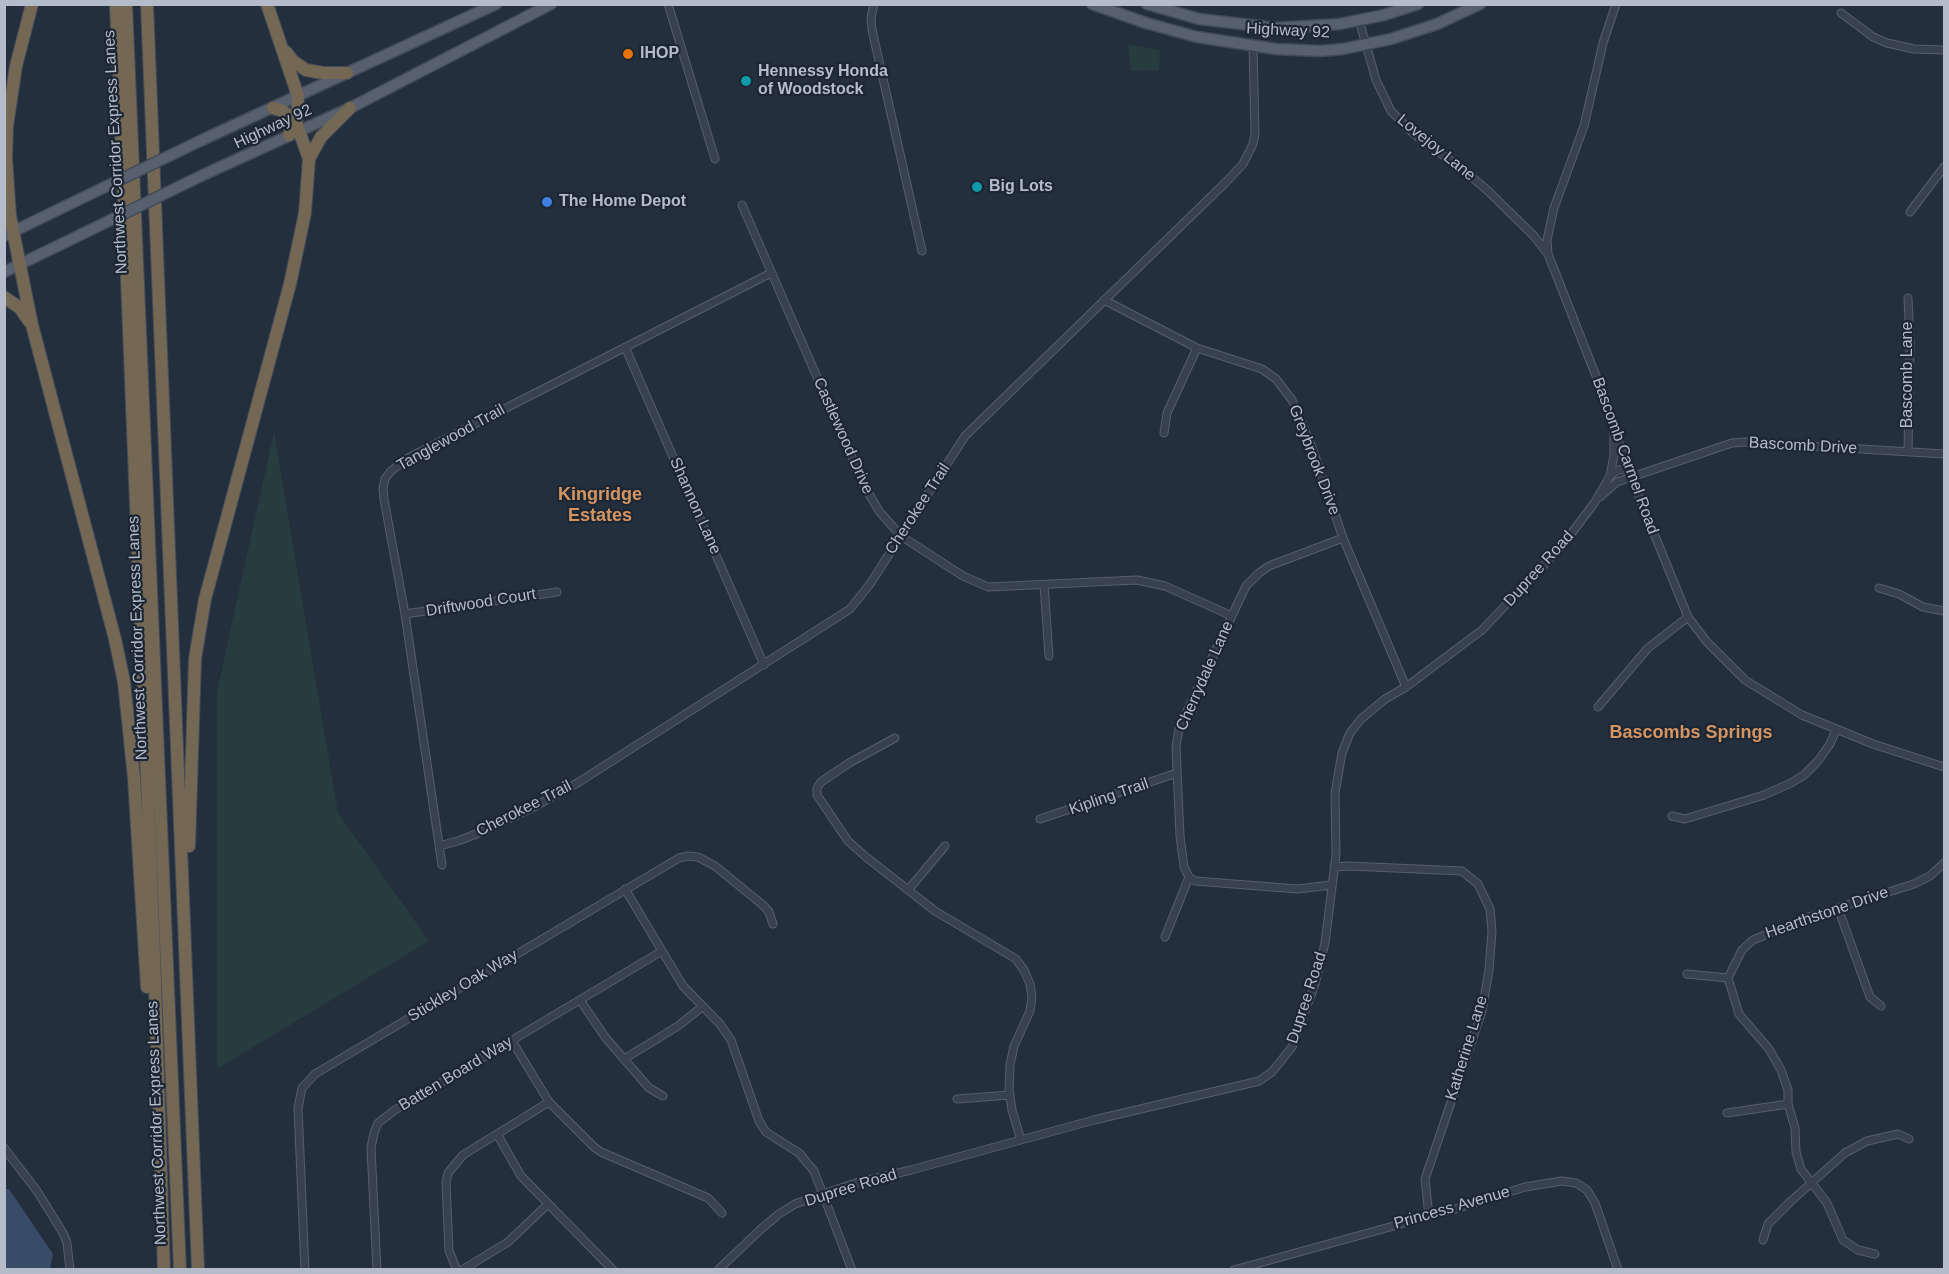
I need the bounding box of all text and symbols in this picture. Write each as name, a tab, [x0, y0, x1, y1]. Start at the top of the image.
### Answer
street label: Highway 92	[1246, 19, 1330, 43]
street label: Northwest Corridor Express Lanes	[100, 29, 132, 275]
place label: IHOP	[640, 44, 679, 64]
marker: IHOP	[621, 47, 635, 61]
place label: Hennessy Honda of Woodstock	[758, 62, 888, 100]
marker: Hennessy Honda of Woodstock	[739, 74, 753, 88]
street label: Highway 92	[231, 101, 315, 153]
street label: Lovejoy Lane	[1393, 111, 1479, 185]
place label: Big Lots	[989, 177, 1053, 197]
marker: Big Lots	[970, 180, 984, 194]
place label: The Home Depot	[559, 192, 686, 212]
marker: The Home Depot	[540, 195, 554, 209]
street label: Bascomb Lane	[1898, 322, 1918, 428]
street label: Castlewood Drive	[809, 375, 877, 497]
street label: Bascomb Carmel Road	[1588, 375, 1662, 537]
street label: Tanglewood Trail	[394, 400, 508, 476]
street label: Greybrook Drive	[1284, 402, 1344, 518]
street label: Bascomb Drive	[1748, 434, 1858, 458]
street label: Shannon Lane	[665, 455, 725, 557]
street label: Cherokee Trail	[882, 460, 954, 558]
district label: Kingridge Estates	[558, 484, 642, 526]
street label: Northwest Corridor Express Lanes	[124, 515, 152, 761]
street label: Dupree Road	[1500, 527, 1578, 611]
street label: Driftwood Court	[425, 585, 537, 621]
street label: Cherrydale Lane	[1172, 618, 1238, 734]
district label: Bascombs Springs	[1609, 722, 1773, 744]
street label: Kipling Trail	[1067, 774, 1151, 820]
street label: Cherokee Trail	[473, 777, 575, 841]
street label: Hearthstone Drive	[1763, 883, 1891, 943]
street label: Stickley Oak Way	[405, 946, 521, 1026]
street label: Dupree Road	[1283, 950, 1331, 1046]
street label: Katherine Lane	[1442, 993, 1492, 1103]
street label: Northwest Corridor Express Lanes	[143, 1000, 171, 1246]
street label: Batten Board Way	[396, 1032, 516, 1116]
street label: Dupree Road	[803, 1165, 899, 1211]
street label: Princess Avenue	[1392, 1182, 1512, 1234]

